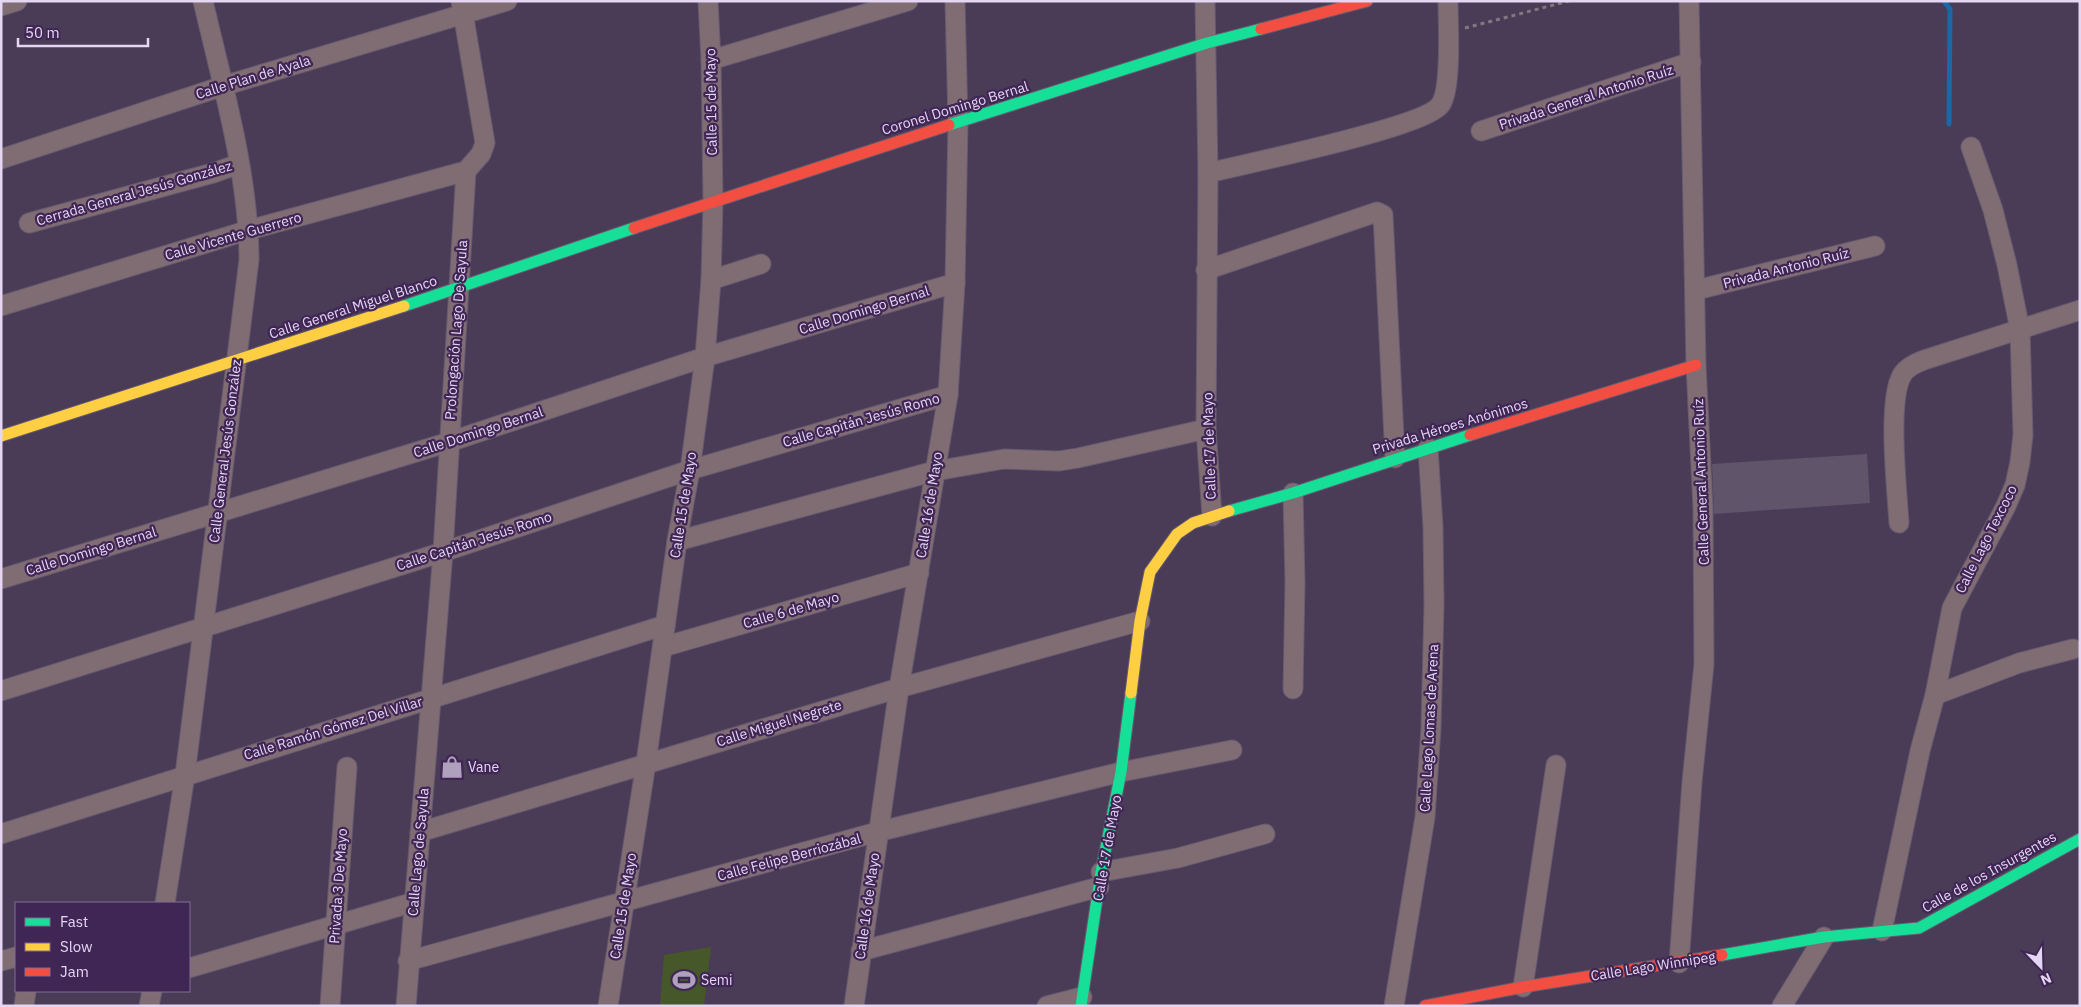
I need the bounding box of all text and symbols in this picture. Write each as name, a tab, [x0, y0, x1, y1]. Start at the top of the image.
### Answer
scale bar	[18, 15, 148, 47]
text: 50 m	[25, 23, 60, 42]
street label: Calle 15 de Mayo	[701, 48, 721, 156]
street label: Calle Plan de Ayala	[193, 51, 313, 103]
street label: Privada General Antonio Ruíz	[1497, 60, 1676, 134]
street label: Coronel Domingo Bernal	[879, 77, 1031, 139]
street label: Cerrada General Jesús González	[34, 156, 234, 230]
street label: Calle Vicente Guerrero	[163, 208, 304, 264]
street label: Prolongación Lago De Sayula	[441, 239, 471, 421]
street label: Privada Antonio Ruíz	[1721, 244, 1851, 292]
street label: Calle General Miguel Blanco	[267, 271, 439, 343]
street label: Calle Domingo Bernal	[797, 282, 931, 338]
street label: Calle General Jesús González	[205, 358, 245, 544]
street label: Calle Capitán Jesús Romo	[780, 389, 942, 451]
street label: Calle 17 de Mayo	[1198, 392, 1220, 500]
street label: Privada Héroes Anónimos	[1370, 394, 1530, 458]
street label: Calle General Antonio Ruíz	[1689, 398, 1713, 566]
street label: Calle Domingo Bernal	[411, 402, 545, 461]
street label: Calle 15 de Mayo	[666, 450, 700, 559]
street label: Calle 16 de Mayo	[912, 450, 946, 559]
street label: Calle Lago Texcoco	[1951, 482, 2021, 596]
street label: Calle Capitán Jesús Romo	[394, 507, 554, 575]
street label: Calle Domingo Bernal	[24, 523, 158, 579]
street label: Calle 6 de Mayo	[741, 588, 841, 632]
street label: Calle Lago Lomas de Arena	[1416, 643, 1442, 813]
street label: Calle Ramón Gómez Del Villar	[241, 692, 425, 764]
street label: Calle Miguel Negrete	[714, 695, 844, 751]
shop icon: Vane	[439, 754, 465, 780]
place label: Vane	[468, 758, 500, 776]
street label: Calle Lago de Sayula	[403, 787, 433, 917]
street label: Calle 17 de Mayo	[1089, 793, 1125, 902]
street label: Privada 3 De Mayo	[325, 827, 351, 944]
street label: Calle de los Insurgentes	[1919, 827, 2060, 916]
street label: Calle Felipe Berriozábal	[715, 829, 863, 885]
street label: Calle 15 de Mayo	[606, 851, 640, 960]
street label: Calle 16 de Mayo	[851, 851, 883, 960]
legend	[15, 902, 190, 992]
text: Fast	[60, 912, 88, 931]
text: Slow	[60, 937, 93, 956]
north arrow	[2016, 942, 2066, 992]
street label: Calle Lago Winnipeg	[1589, 947, 1717, 985]
text: Jam	[60, 962, 89, 981]
sports icon: Semi	[671, 967, 697, 993]
text: N	[2038, 969, 2054, 989]
place label: Semi	[701, 971, 733, 989]

